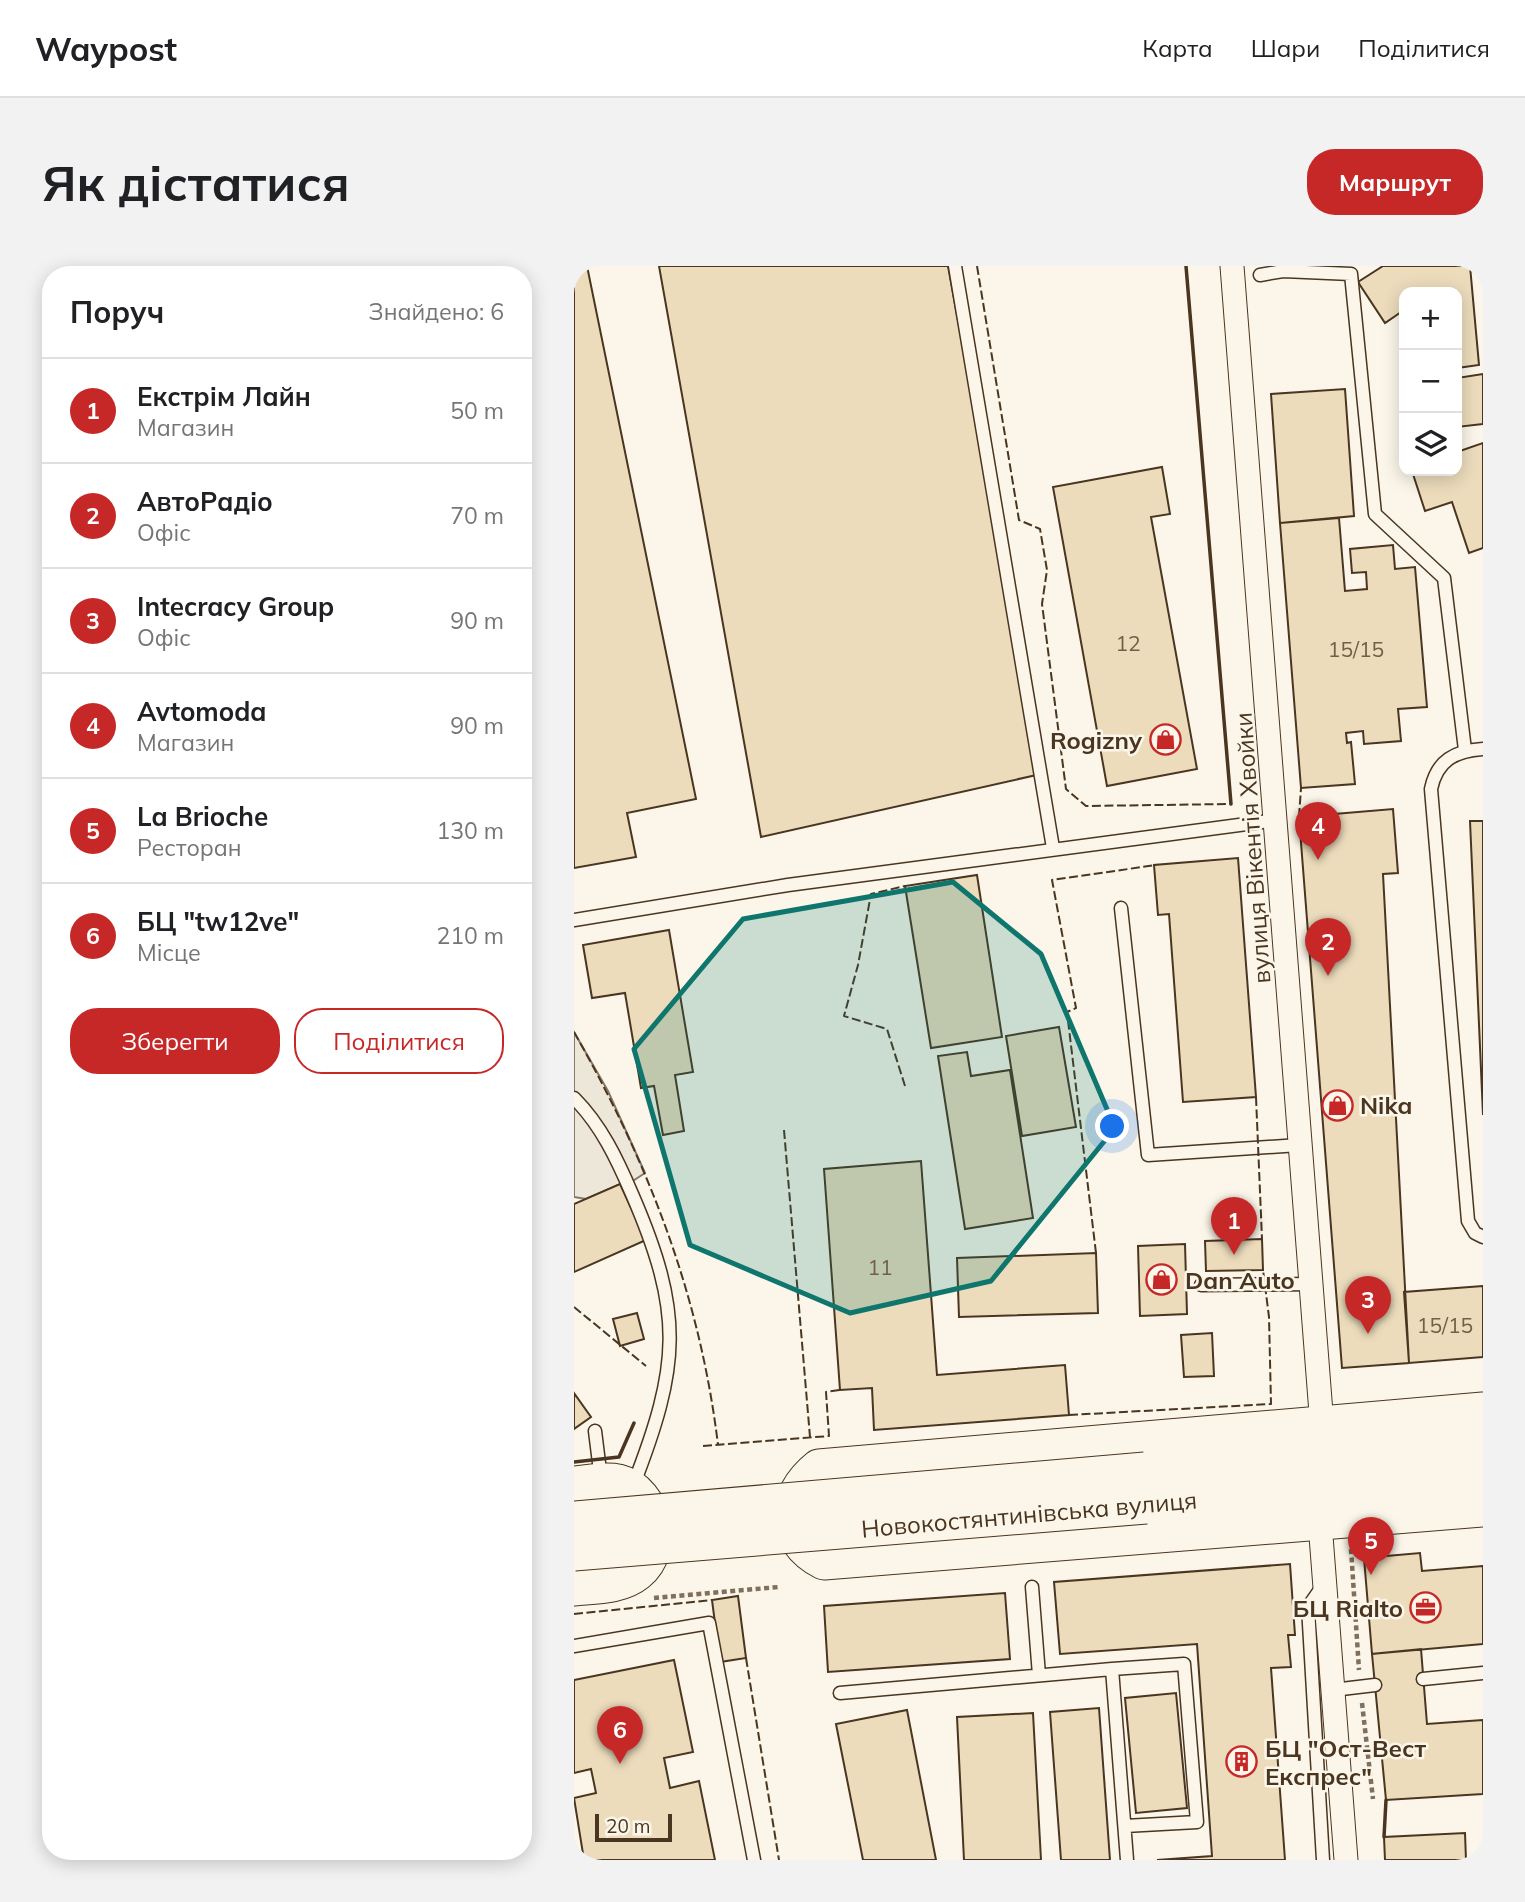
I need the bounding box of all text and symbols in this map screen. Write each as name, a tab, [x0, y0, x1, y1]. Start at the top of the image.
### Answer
text: Waypost	[35, 28, 177, 69]
text: Карта	[1142, 33, 1213, 63]
text: Шари	[1251, 33, 1320, 63]
text: Поділитися	[1358, 33, 1490, 63]
button: Маршрут	[1307, 149, 1483, 215]
text: Як дістатися	[42, 152, 350, 213]
map controls	[1399, 287, 1462, 476]
button: +	[1399, 287, 1462, 350]
text: Поруч	[70, 293, 164, 331]
text: Знайдено: 6	[369, 297, 504, 326]
button: −	[1399, 350, 1462, 413]
text: Екстрім Лайн	[137, 380, 311, 413]
text: 1	[86, 396, 100, 425]
text: 50 m	[450, 396, 504, 425]
text: Магазин	[137, 413, 234, 442]
button: layers	[1399, 413, 1462, 476]
text: АвтоРадіо	[137, 485, 273, 518]
text: 2	[86, 501, 100, 530]
text: 70 m	[450, 501, 504, 530]
text: Офіс	[137, 518, 191, 547]
text: Intecracy Group	[137, 590, 334, 623]
text: 3	[86, 606, 100, 635]
text: 90 m	[450, 606, 504, 635]
text: Офіс	[137, 623, 191, 652]
house number: 12	[1115, 630, 1141, 656]
house number: 15/15	[1328, 636, 1384, 662]
text: Avtomoda	[137, 695, 266, 728]
text: 4	[86, 711, 100, 740]
text: 90 m	[450, 711, 504, 740]
street label: вулиця Вікентія Хвойки	[1228, 711, 1276, 985]
shop icon: Rogizny	[1148, 723, 1182, 757]
place label: Rogizny	[1050, 725, 1143, 755]
text: Магазин	[137, 728, 234, 757]
text: La Brioche	[137, 800, 268, 833]
pin: 4	[1295, 802, 1341, 860]
text: 5	[86, 816, 100, 845]
text: 130 m	[436, 816, 504, 845]
text: Ресторан	[137, 833, 242, 862]
text: БЦ "tw12ve"	[137, 905, 299, 938]
pin: 2	[1305, 918, 1351, 976]
text: 6	[86, 921, 100, 950]
text: 210 m	[436, 921, 504, 950]
text: Місце	[137, 938, 201, 967]
button: Зберегти	[70, 1008, 280, 1074]
button: Поділитися	[294, 1008, 504, 1074]
shop icon: Nika	[1320, 1088, 1354, 1122]
place label: Nika	[1360, 1090, 1412, 1120]
your location	[1095, 1109, 1129, 1143]
pin: 1	[1211, 1197, 1257, 1255]
house number: 11	[867, 1254, 893, 1280]
shop icon: Dan Auto	[1145, 1263, 1179, 1297]
place label: Dan Auto	[1185, 1265, 1295, 1295]
pin: 3	[1345, 1276, 1391, 1334]
house number: 15/15	[1417, 1312, 1473, 1338]
street label: Новокостянтинівська вулиця	[860, 1484, 1198, 1544]
pin: 5	[1348, 1517, 1394, 1575]
office icon: БЦ Rialto	[1409, 1591, 1443, 1625]
place label: БЦ Rialto	[1293, 1593, 1403, 1623]
pin: 6	[597, 1706, 643, 1764]
place label: БЦ "Ост-Вест Експрес"	[1265, 1733, 1426, 1791]
building icon: БЦ "Ост-Вест Експрес"	[1225, 1745, 1259, 1779]
scale bar	[595, 1811, 672, 1843]
text: 20 m	[606, 1814, 650, 1838]

